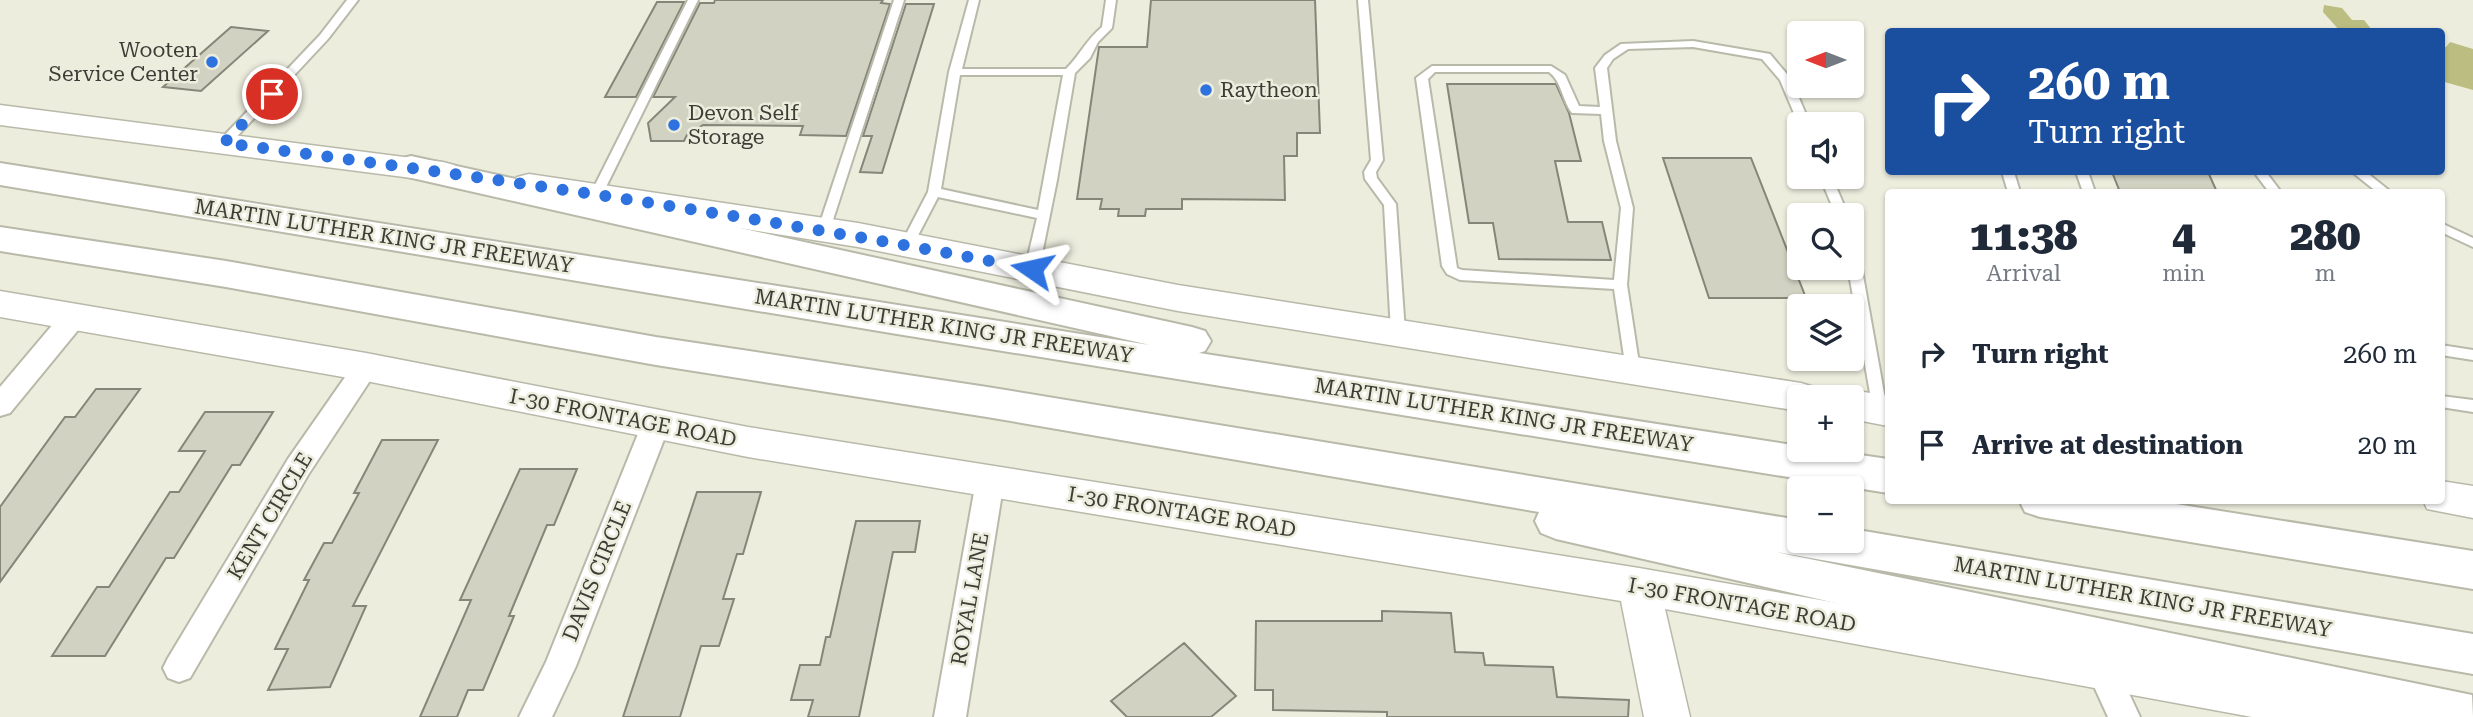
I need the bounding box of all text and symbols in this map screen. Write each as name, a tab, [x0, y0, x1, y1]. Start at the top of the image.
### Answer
north arrow	[1787, 21, 1864, 98]
map controls	[1787, 21, 1864, 553]
place label: Wooten Service Center	[49, 38, 198, 86]
marker: Wooten Service Center	[204, 54, 220, 70]
text: 260 m	[2028, 54, 2170, 111]
icon: right	[1913, 56, 2004, 147]
pin	[242, 64, 302, 124]
icon: arrive	[253, 75, 291, 113]
place label: Raytheon	[1220, 78, 1318, 102]
marker: Raytheon	[1198, 82, 1214, 98]
place label: Devon Self Storage	[688, 101, 799, 149]
button: sound	[1787, 112, 1864, 189]
text: Turn right	[2028, 113, 2185, 151]
marker: Devon Self Storage	[666, 117, 682, 133]
street label: MARTIN LUTHER KING JR FREEWAY	[193, 194, 576, 278]
button: search	[1787, 203, 1864, 280]
text: 11:38	[1970, 211, 2078, 260]
text: 4	[2172, 211, 2196, 260]
text: 280	[2290, 211, 2360, 260]
position arrow	[995, 232, 1069, 306]
text: Arrival	[1986, 260, 2061, 287]
text: min	[2162, 260, 2205, 287]
text: m	[2315, 260, 2336, 287]
street label: MARTIN LUTHER KING JR FREEWAY	[753, 284, 1136, 368]
button: layers	[1787, 294, 1864, 371]
icon: right	[1913, 335, 1951, 373]
text: Turn right	[1972, 339, 2108, 369]
text: 260 m	[2343, 339, 2417, 369]
street label: MARTIN LUTHER KING JR FREEWAY	[1313, 373, 1696, 457]
street label: I-30 FRONTAGE ROAD	[507, 384, 739, 452]
button: +	[1787, 385, 1864, 462]
icon: arrive	[1913, 426, 1951, 464]
text: Arrive at destination	[1972, 430, 2243, 460]
text: 20 m	[2358, 430, 2417, 460]
street label: KENT CIRCLE	[223, 448, 317, 584]
button: −	[1787, 476, 1864, 553]
street label: I-30 FRONTAGE ROAD	[1066, 482, 1298, 542]
street label: DAVIS CIRCLE	[558, 497, 636, 645]
street label: ROYAL LANE	[946, 531, 994, 667]
street label: MARTIN LUTHER KING JR FREEWAY	[1952, 552, 2334, 642]
street label: I-30 FRONTAGE ROAD	[1626, 573, 1858, 637]

